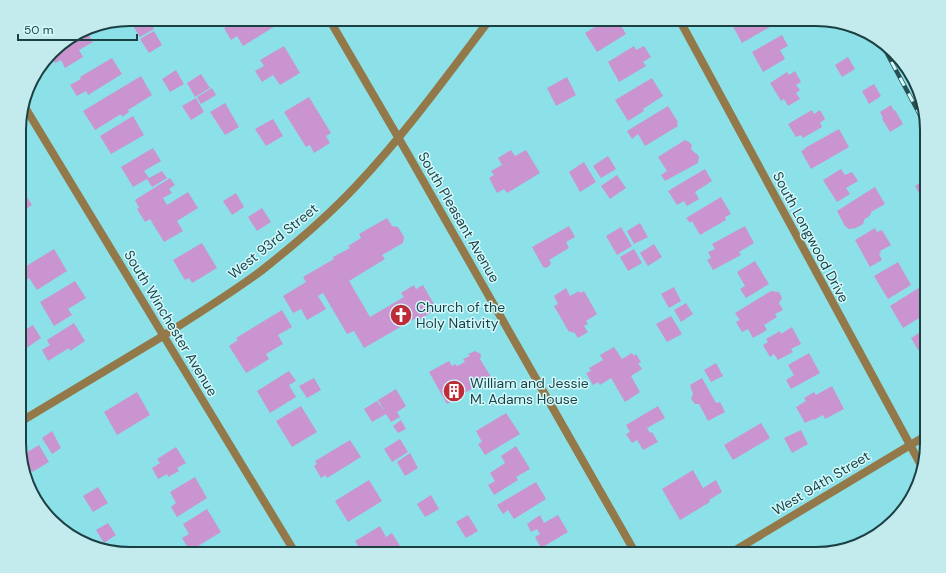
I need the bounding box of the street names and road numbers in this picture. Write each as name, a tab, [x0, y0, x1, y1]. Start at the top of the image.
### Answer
street label: South Pleasant Avenue	[414, 148, 504, 286]
street label: South Longwood Drive	[769, 168, 853, 306]
street label: West 93rd Street	[224, 199, 322, 283]
street label: South Winchester Avenue	[120, 247, 222, 399]
street label: West 94th Street	[769, 447, 873, 519]

